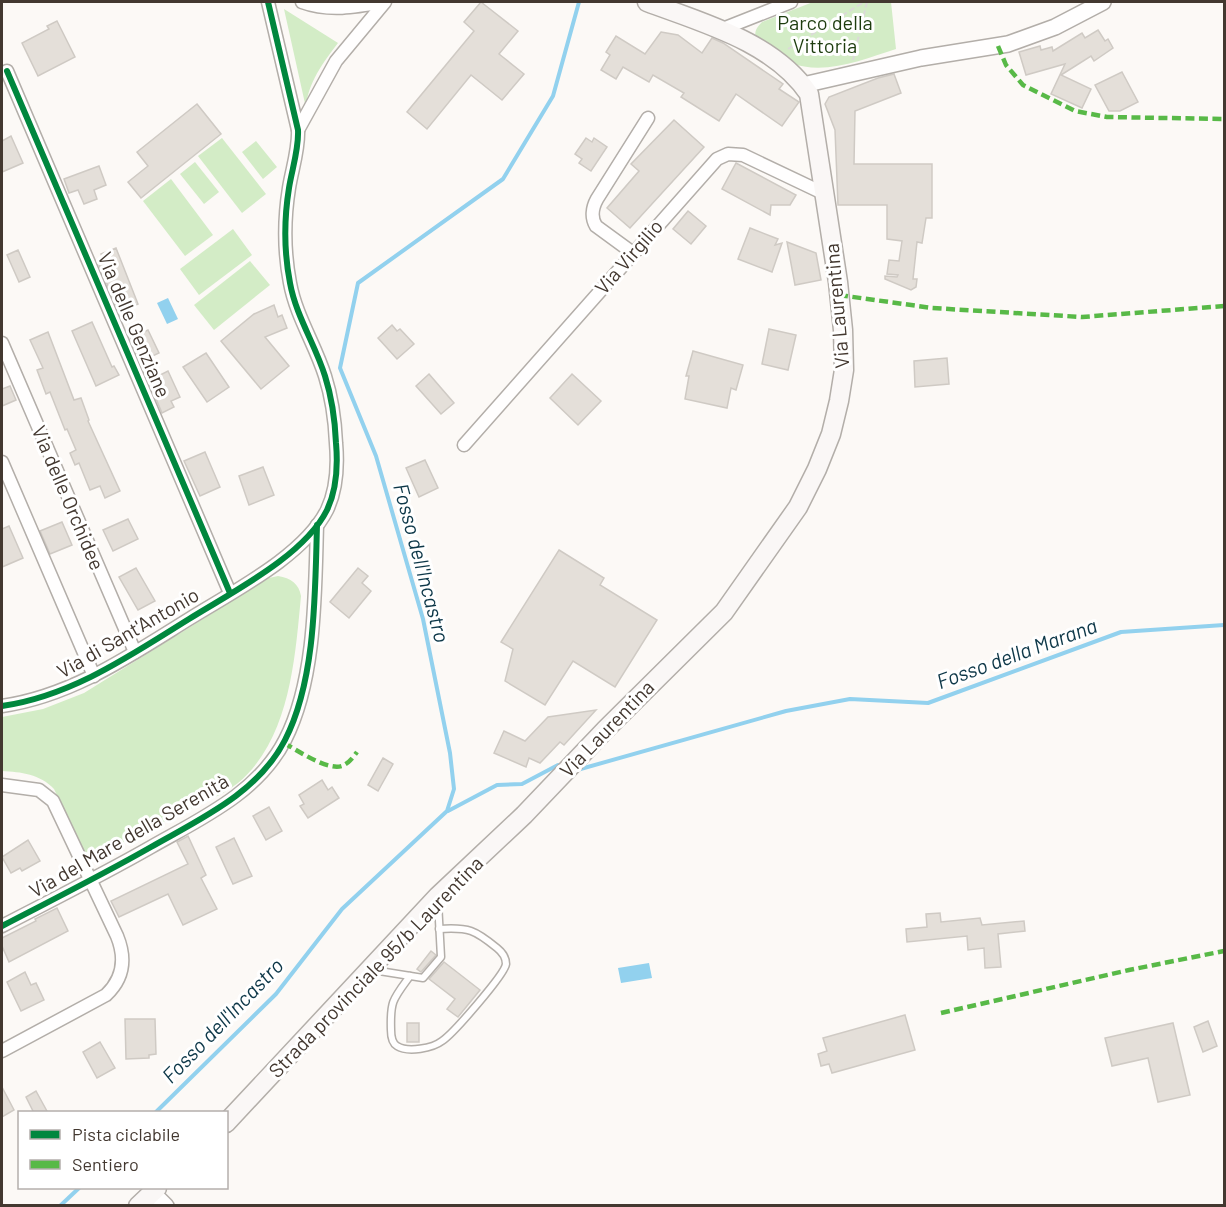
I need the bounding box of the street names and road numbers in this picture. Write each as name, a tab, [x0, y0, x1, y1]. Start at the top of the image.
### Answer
street label: Via Virgilio	[589, 214, 667, 299]
street label: Via Laurentina	[819, 243, 853, 370]
street label: Via delle Genziane	[93, 248, 176, 401]
street label: Via delle Orchidee	[28, 422, 110, 573]
street label: Via di Sant'Antonio	[52, 582, 203, 683]
street label: Via Laurentina	[554, 675, 658, 782]
street label: Via del Mare della Serenità	[25, 768, 232, 902]
street label: Strada provinciale 95/b Laurentina	[263, 851, 488, 1082]

